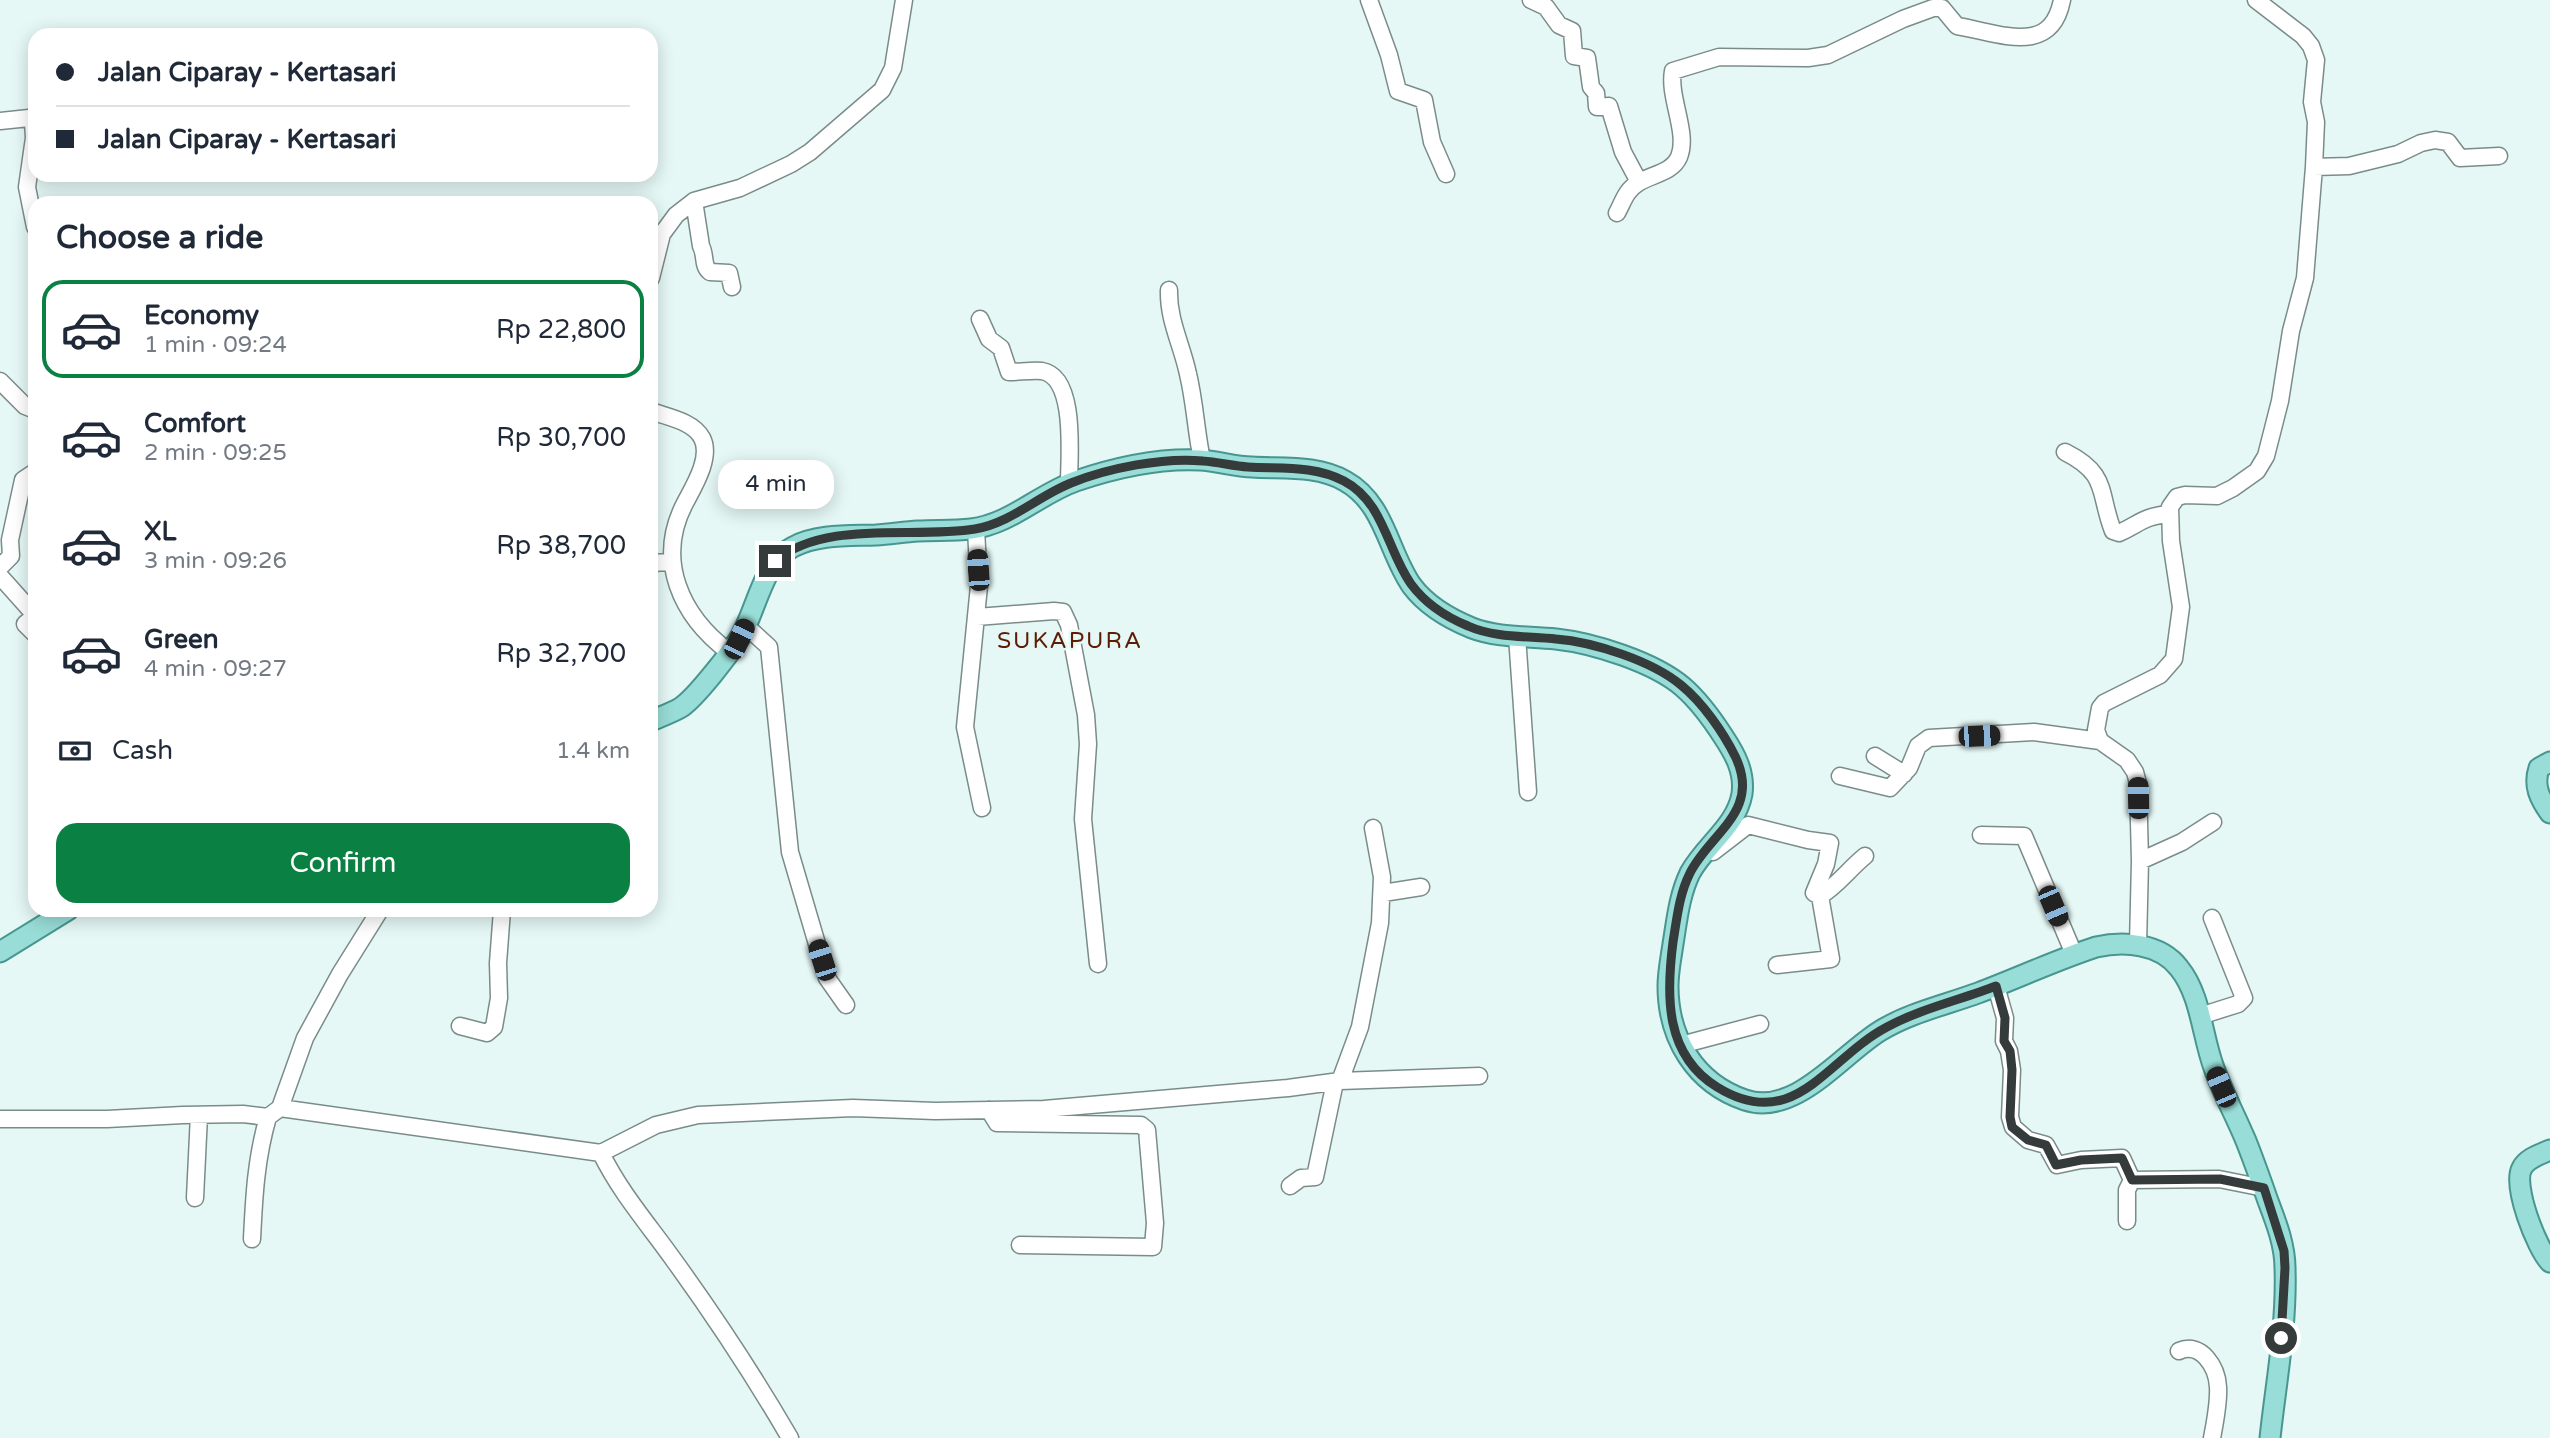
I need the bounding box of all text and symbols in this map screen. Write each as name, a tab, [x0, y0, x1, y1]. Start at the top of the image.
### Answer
text: Jalan Ciparay - Kertasari	[98, 57, 397, 88]
text: Jalan Ciparay - Kertasari	[98, 124, 397, 155]
text: Choose a ride	[56, 219, 263, 257]
icon: car	[60, 298, 123, 361]
text: Economy	[144, 300, 259, 331]
text: Rp 22,800	[496, 314, 626, 345]
text: 1 min · 09:24	[144, 331, 287, 359]
icon: car	[60, 406, 123, 469]
text: Comfort	[144, 408, 246, 439]
text: Rp 30,700	[496, 422, 626, 453]
text: 2 min · 09:25	[144, 439, 287, 467]
callout: 4 min	[717, 460, 833, 508]
text: 4 min	[745, 470, 807, 498]
icon: car	[60, 514, 123, 577]
text: XL	[144, 516, 176, 547]
text: Rp 38,700	[496, 530, 626, 561]
route end	[759, 545, 791, 577]
text: 3 min · 09:26	[144, 547, 287, 575]
car	[967, 548, 990, 592]
car	[721, 616, 758, 662]
icon: car	[60, 622, 123, 685]
text: Green	[144, 624, 219, 655]
district label: SUKAPURA	[997, 627, 1143, 655]
text: Rp 32,700	[496, 638, 626, 669]
text: 4 min · 09:27	[144, 655, 287, 683]
car	[1958, 725, 2001, 747]
icon: cash	[56, 732, 94, 770]
text: Cash	[112, 735, 173, 766]
text: 1.4 km	[556, 737, 630, 765]
car	[2128, 777, 2149, 819]
button: Confirm	[56, 823, 630, 903]
car	[2036, 883, 2071, 929]
car	[806, 937, 839, 983]
car	[2204, 1064, 2239, 1110]
route start	[2265, 1322, 2297, 1354]

